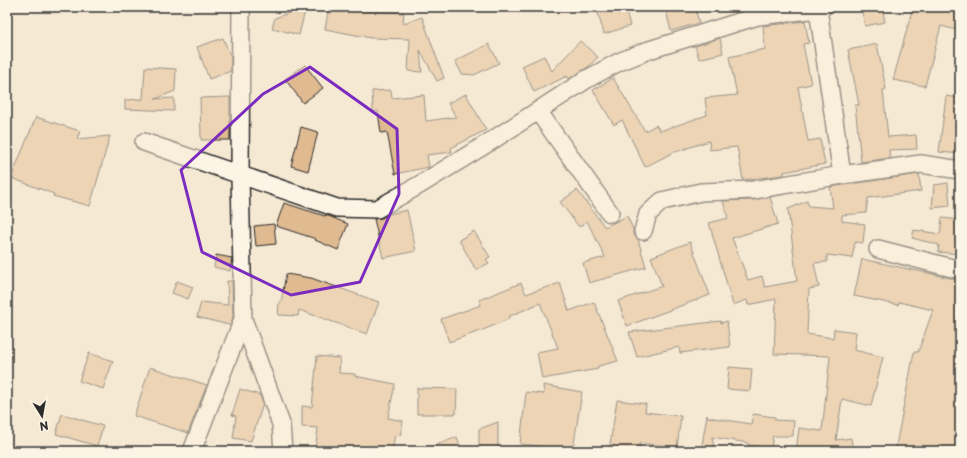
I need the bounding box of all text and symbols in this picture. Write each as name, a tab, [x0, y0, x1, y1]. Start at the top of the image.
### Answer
north arrow	[22, 396, 62, 436]
text: N	[38, 417, 50, 436]

